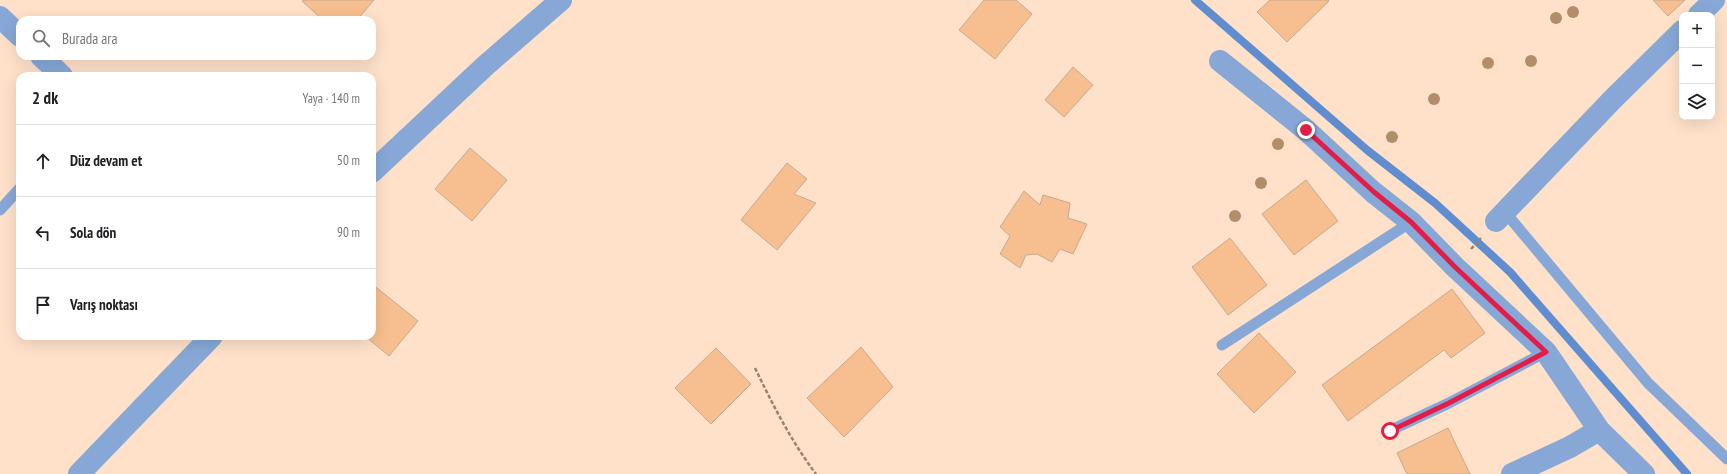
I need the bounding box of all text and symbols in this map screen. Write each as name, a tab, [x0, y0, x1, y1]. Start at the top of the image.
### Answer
map controls	[1679, 12, 1715, 120]
button: +	[1679, 12, 1715, 48]
search box	[16, 16, 376, 60]
icon: search	[30, 27, 52, 49]
text: Burada ara	[62, 29, 117, 48]
button: −	[1679, 48, 1715, 84]
button: layers	[1679, 84, 1715, 120]
text: 2 dk	[32, 87, 58, 109]
text: Yaya · 140 m	[303, 90, 360, 107]
route end	[1297, 121, 1315, 139]
icon: ahead	[32, 150, 54, 172]
text: Düz devam et	[70, 151, 142, 170]
text: 50 m	[337, 152, 360, 169]
icon: left	[32, 222, 54, 244]
text: Sola dön	[70, 223, 116, 242]
text: 90 m	[337, 224, 360, 241]
icon: arrive	[32, 294, 54, 316]
text: Varış noktası	[70, 295, 138, 314]
route start	[1381, 422, 1399, 440]

